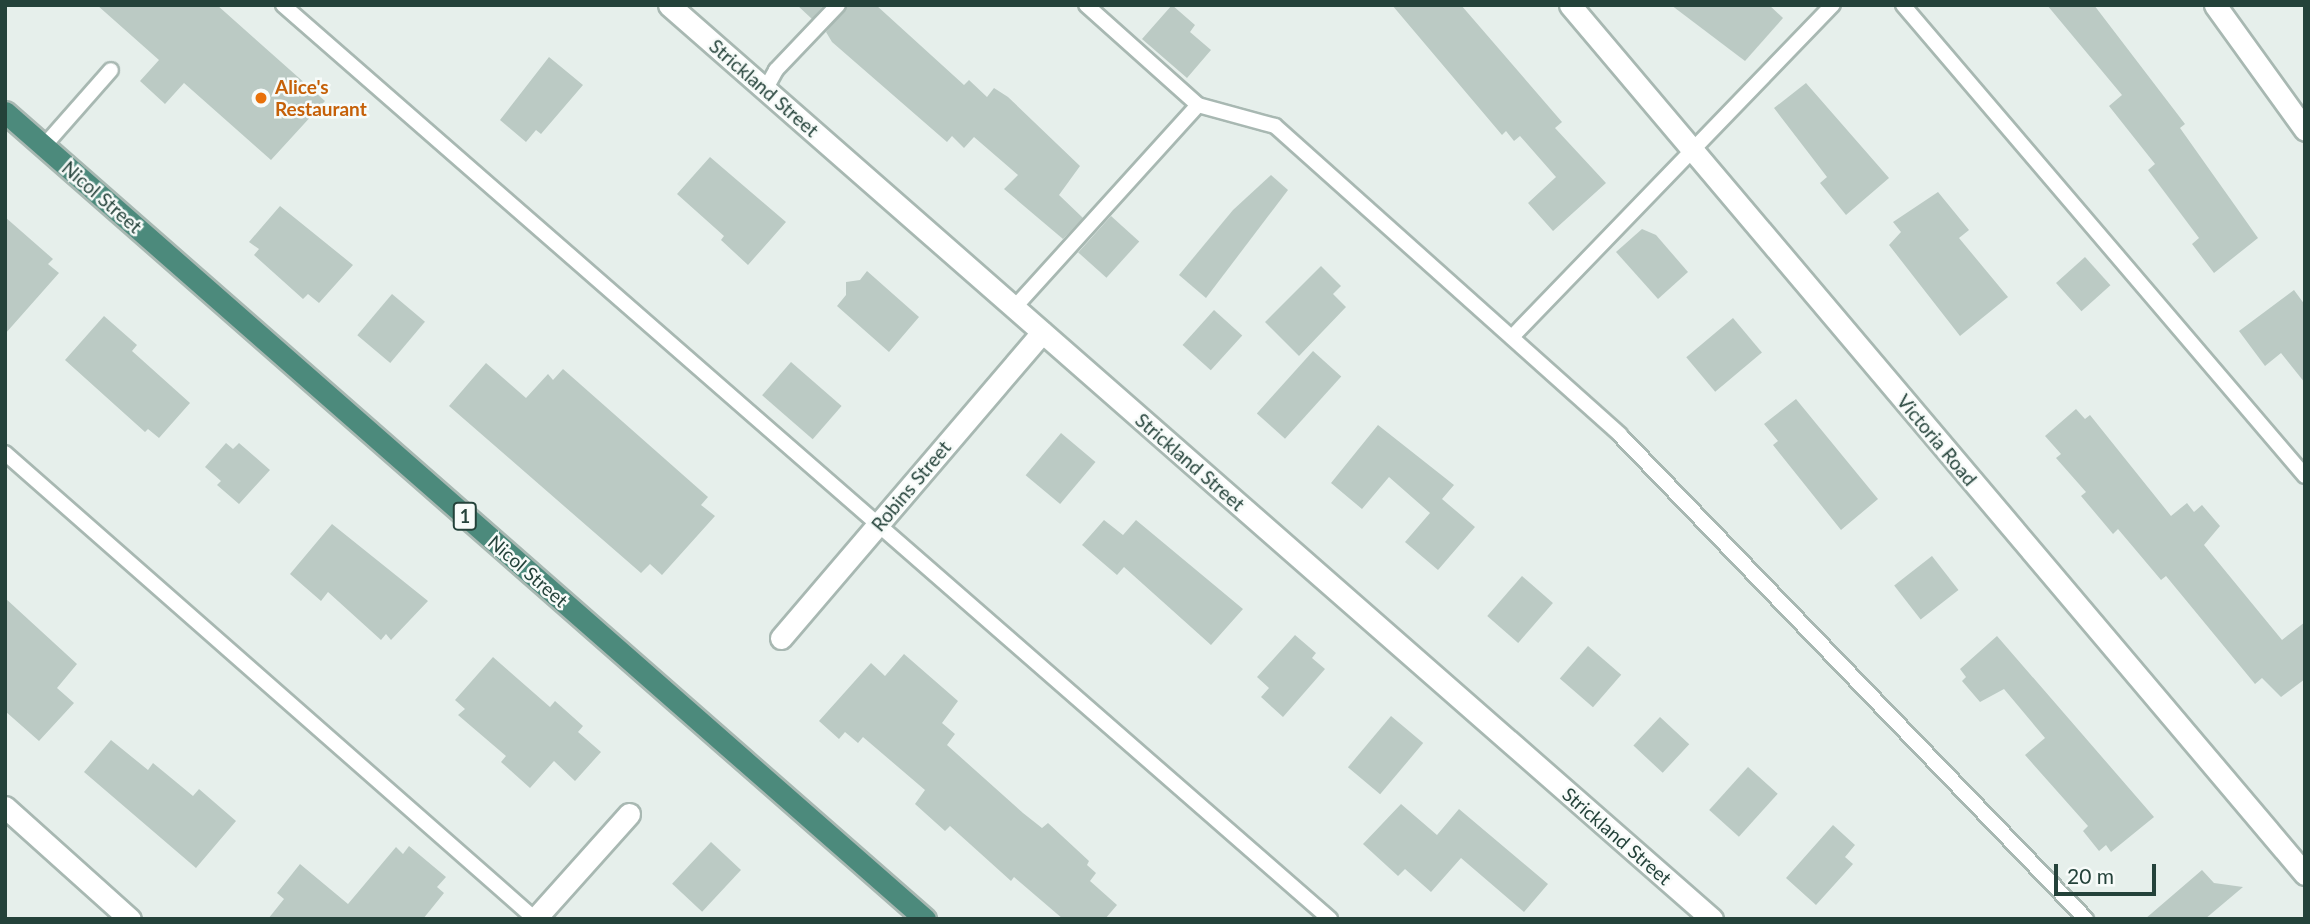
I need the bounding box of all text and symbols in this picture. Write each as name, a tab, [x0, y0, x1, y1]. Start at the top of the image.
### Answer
street label: Strickland Street	[705, 34, 823, 142]
place label: Alice's Restaurant	[275, 76, 367, 120]
marker: Alice's Restaurant	[253, 90, 269, 106]
street label: Nicol Street	[58, 156, 146, 238]
street label: Victoria Road	[1892, 390, 1982, 490]
street label: Strickland Street	[1131, 408, 1249, 516]
street label: Robins Street	[867, 436, 955, 536]
road number: 1	[453, 502, 477, 530]
street label: Nicol Street	[484, 530, 572, 612]
street label: Strickland Street	[1558, 782, 1676, 890]
scale bar	[2058, 850, 2160, 894]
text: 20 m	[2067, 863, 2114, 888]

